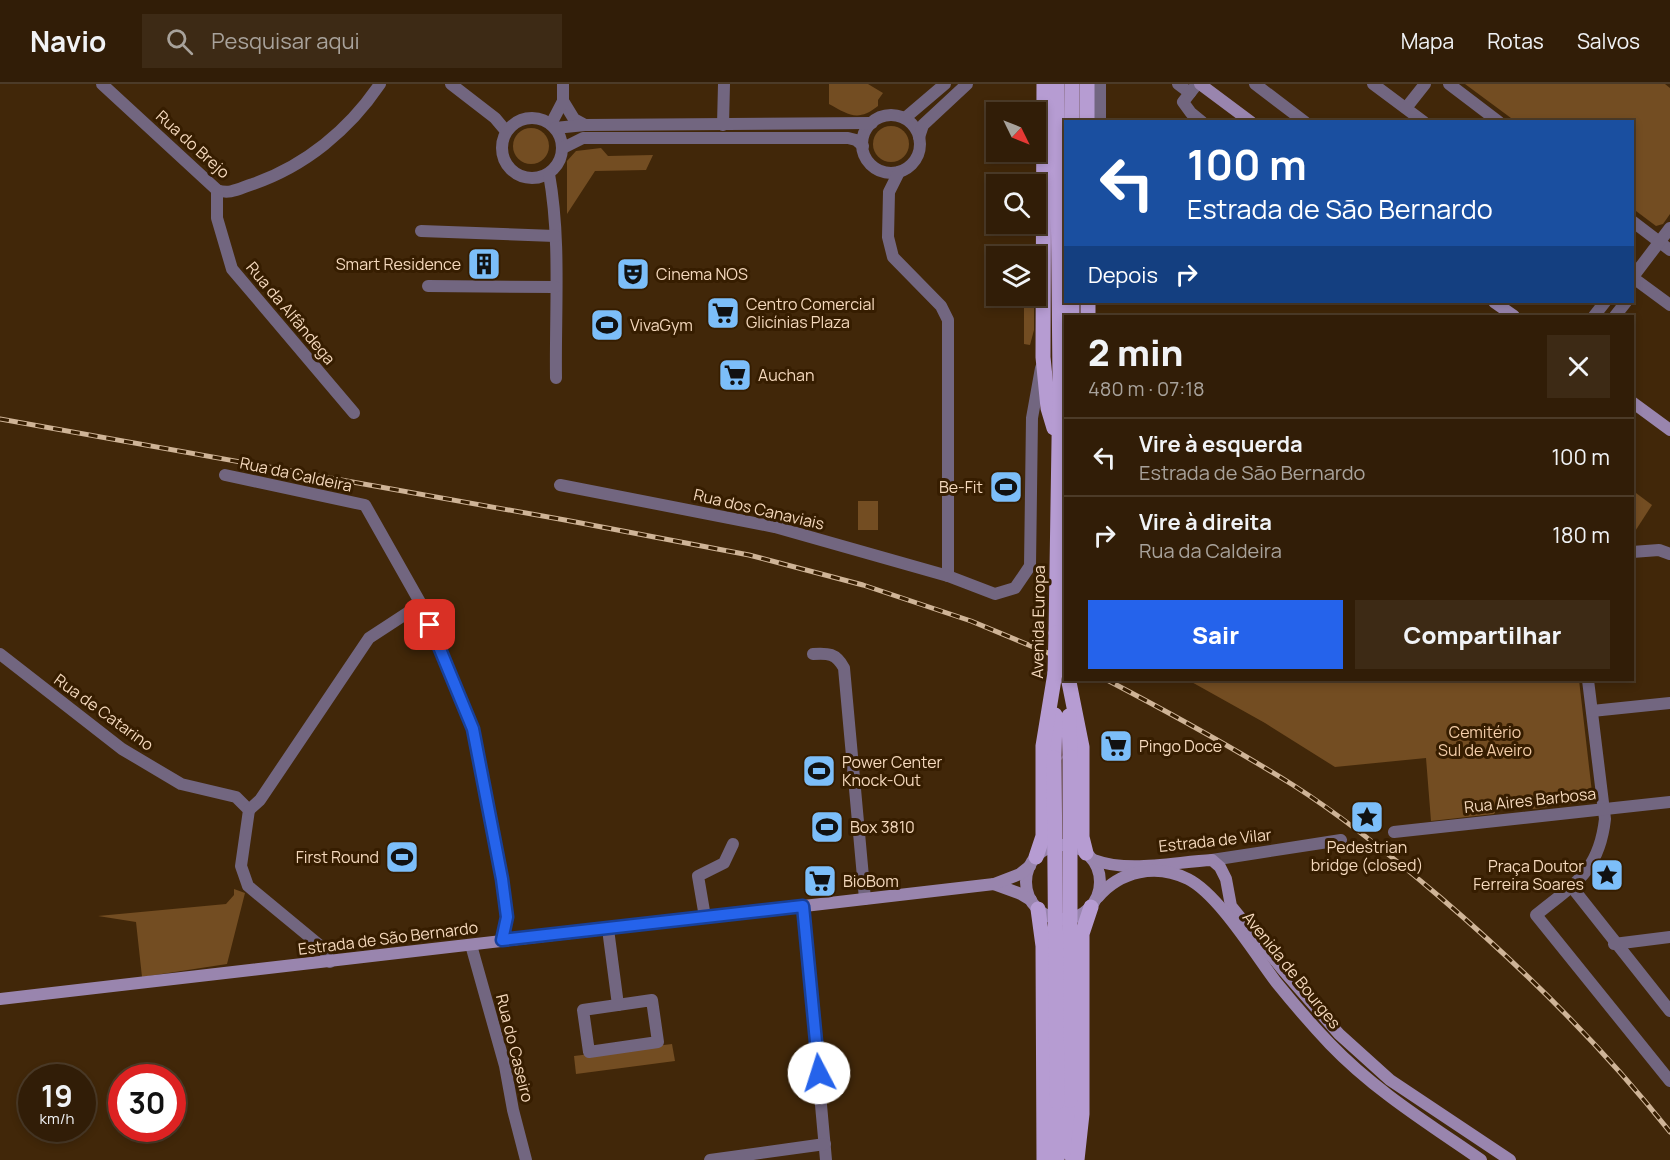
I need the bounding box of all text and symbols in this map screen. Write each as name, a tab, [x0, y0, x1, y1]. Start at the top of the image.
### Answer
search box	[142, 14, 562, 68]
text: Navio	[30, 22, 106, 60]
icon: search	[163, 25, 196, 58]
text: Pesquisar aqui	[211, 26, 360, 56]
text: Mapa	[1401, 27, 1454, 55]
text: Rotas	[1487, 27, 1544, 55]
text: Salvos	[1577, 27, 1640, 55]
north arrow	[986, 102, 1046, 162]
map controls	[986, 102, 1046, 306]
street label: Rua do Brejo	[151, 105, 235, 183]
text: 100 m	[1187, 135, 1307, 193]
icon: left	[1088, 144, 1166, 222]
button: search	[986, 174, 1046, 234]
text: Estrada de São Bernardo	[1187, 190, 1493, 227]
building icon: Smart Residence	[466, 246, 502, 282]
button: layers	[986, 246, 1046, 306]
place label: Smart Residence	[336, 253, 461, 275]
theatre icon: Cinema NOS	[615, 256, 651, 292]
street label: Rua da Alfândega	[241, 257, 341, 369]
icon: right	[1170, 258, 1203, 291]
text: Depois	[1088, 260, 1158, 290]
place label: Cinema NOS	[656, 263, 748, 285]
place label: Centro Comercial Glicínias Plaza	[746, 293, 875, 333]
supermarket icon: Centro Comercial Glicínias Plaza	[705, 295, 741, 331]
sports icon: VivaGym	[589, 307, 625, 343]
place label: VivaGym	[630, 314, 693, 336]
text: 2 min	[1088, 328, 1183, 377]
button: close	[1547, 335, 1610, 398]
supermarket icon: Auchan	[717, 357, 753, 393]
place label: Auchan	[758, 364, 814, 386]
text: 480 m · 07:18	[1088, 375, 1205, 402]
text: Vire à esquerda	[1139, 429, 1303, 459]
icon: left	[1088, 441, 1121, 474]
text: 100 m	[1552, 442, 1610, 472]
street label: Rua da Caldeira	[238, 451, 354, 497]
text: Estrada de São Bernardo	[1139, 459, 1365, 486]
sports icon: Be-Fit	[988, 469, 1024, 505]
place label: Be-Fit	[939, 476, 983, 498]
street label: Rua dos Canaviais	[692, 483, 826, 535]
text: Vire à direita	[1139, 507, 1272, 537]
icon: right	[1088, 519, 1121, 552]
text: 180 m	[1552, 520, 1610, 550]
text: Rua da Caldeira	[1139, 537, 1282, 564]
street label: Avenida Europa	[1026, 565, 1050, 679]
pin	[404, 599, 455, 650]
button: Sair	[1088, 600, 1343, 669]
button: Compartilhar	[1355, 600, 1610, 669]
icon: arrive	[413, 608, 446, 641]
street label: Rua de Catarino	[50, 668, 158, 756]
park label: Cemitério Sul de Aveiro	[1438, 721, 1532, 761]
supermarket icon: Pingo Doce	[1098, 728, 1134, 764]
place label: Pingo Doce	[1139, 735, 1222, 757]
place label: Power Center Knock-Out	[842, 751, 943, 791]
sports icon: Power Center Knock-Out	[801, 753, 837, 789]
street label: Rua Aires Barbosa	[1463, 782, 1597, 818]
place icon: Pedestrian bridge (closed)	[1349, 799, 1385, 835]
sports icon: Box 3810	[809, 809, 845, 845]
place label: Box 3810	[850, 816, 915, 838]
street label: Estrada de Vilar	[1157, 823, 1273, 857]
place label: Pedestrian bridge (closed)	[1311, 836, 1423, 876]
sports icon: First Round	[384, 839, 420, 875]
place label: First Round	[296, 846, 379, 868]
place label: Praça Doutor Ferreira Soares	[1473, 855, 1584, 895]
place icon: Praça Doutor Ferreira Soares	[1589, 857, 1625, 893]
supermarket icon: BioBom	[802, 863, 838, 899]
place label: BioBom	[843, 870, 899, 892]
street label: Avenida de Bourges	[1238, 907, 1346, 1033]
street label: Estrada de São Bernardo	[297, 916, 479, 960]
street label: Rua do Caseiro	[491, 992, 539, 1104]
position arrow	[787, 1041, 851, 1105]
speed limit sign: 30	[108, 1064, 186, 1142]
text: 19	[41, 1075, 73, 1116]
text: km/h	[40, 1108, 74, 1129]

